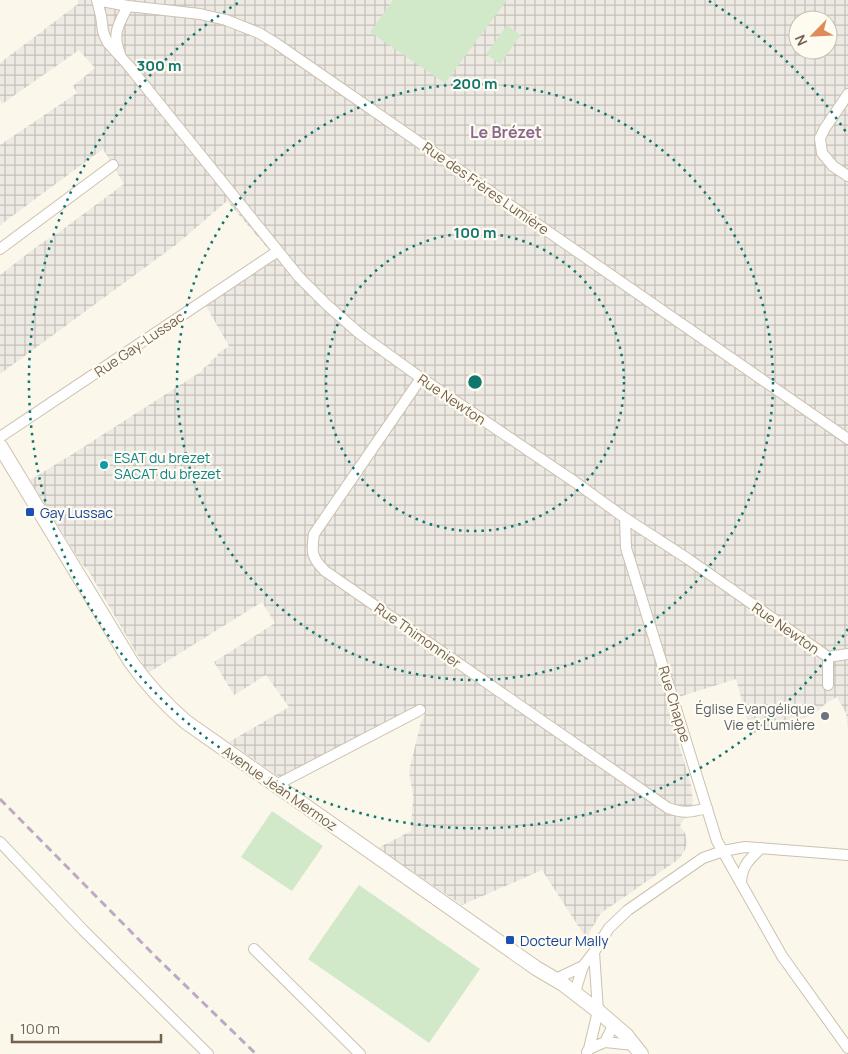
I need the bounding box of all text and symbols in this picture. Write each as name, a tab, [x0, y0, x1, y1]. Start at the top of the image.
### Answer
north arrow	[788, 10, 838, 60]
text: N	[790, 32, 811, 49]
text: 300 m	[137, 55, 181, 76]
text: 200 m	[452, 73, 498, 94]
district label: Le Brézet	[470, 121, 542, 143]
street label: Rue des Frères Lumière	[419, 137, 553, 239]
text: 100 m	[454, 222, 496, 243]
street label: Rue Gay-Lussac	[90, 307, 188, 381]
street label: Rue Newton	[414, 369, 490, 429]
centre of rings	[466, 373, 484, 391]
place label: ESAT du brezet SACAT du brezet	[114, 448, 222, 483]
marker: ESAT du brezet SACAT du brezet	[98, 459, 110, 471]
place label: Gay Lussac	[40, 503, 113, 522]
marker: Gay Lussac	[24, 506, 36, 518]
street label: Rue Thimonnier	[371, 598, 465, 672]
street label: Rue Newton	[748, 598, 824, 658]
street label: Rue Chappe	[654, 663, 696, 745]
place label: Église Evangélique Vie et Lumière	[695, 699, 815, 734]
marker: Église Evangélique Vie et Lumière	[819, 710, 831, 722]
street label: Avenue Jean Mermoz	[219, 741, 341, 835]
place label: Docteur Mally	[520, 931, 609, 950]
marker: Docteur Mally	[504, 934, 516, 946]
scale bar	[12, 1012, 161, 1044]
text: 100 m	[20, 1018, 60, 1039]

